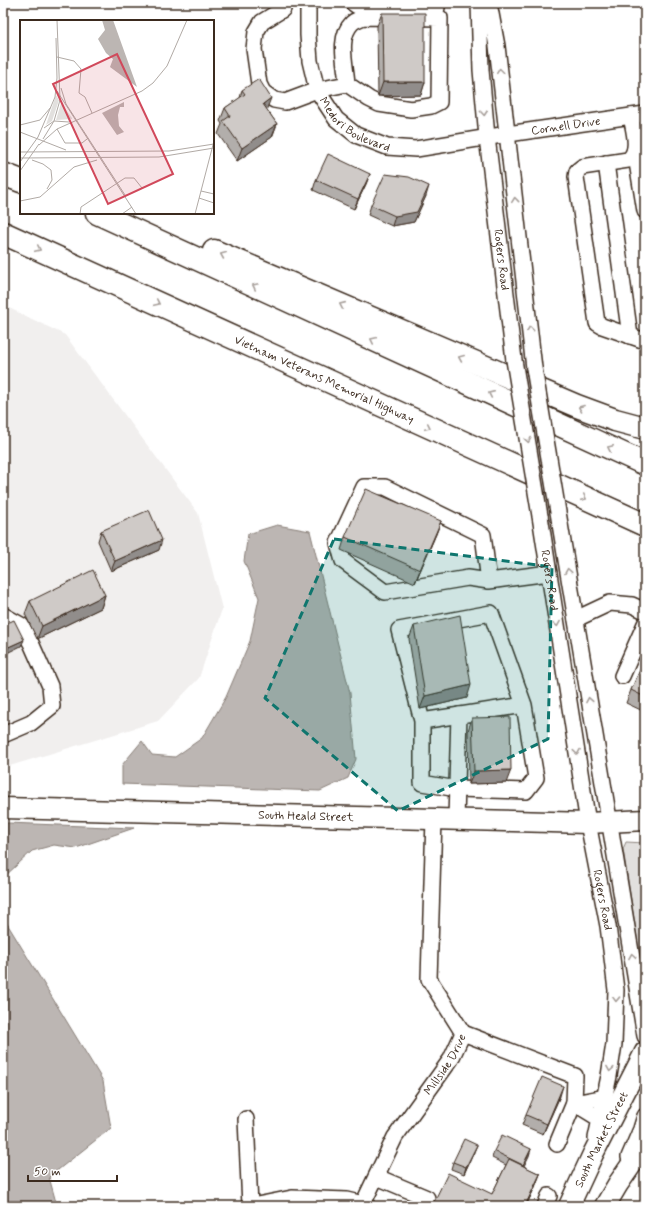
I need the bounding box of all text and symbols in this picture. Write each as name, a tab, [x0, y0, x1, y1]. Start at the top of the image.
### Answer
inset map	[20, 20, 214, 214]
one-way arrow	[496, 68, 505, 74]
street label: Medori Boulevard	[315, 94, 392, 156]
one-way arrow	[480, 110, 489, 116]
street label: Cornell Drive	[530, 114, 601, 140]
one-way arrow	[511, 197, 520, 203]
street label: Rogers Road	[489, 229, 513, 291]
one-way arrow	[34, 244, 42, 252]
one-way arrow	[219, 251, 226, 259]
one-way arrow	[251, 283, 259, 291]
one-way arrow	[152, 298, 160, 306]
one-way arrow	[339, 302, 346, 310]
one-way arrow	[525, 326, 534, 333]
street label: Vietnam Veterans Memorial Highway	[231, 332, 416, 428]
one-way arrow	[370, 337, 377, 345]
one-way arrow	[458, 354, 465, 362]
one-way arrow	[488, 391, 496, 399]
one-way arrow	[578, 404, 585, 412]
one-way arrow	[424, 422, 431, 430]
one-way arrow	[523, 437, 531, 443]
one-way arrow	[606, 445, 614, 453]
one-way arrow	[580, 493, 588, 501]
street label: Rogers Road	[536, 549, 562, 612]
one-way arrow	[564, 568, 573, 574]
one-way arrow	[552, 621, 561, 627]
one-way arrow	[585, 696, 594, 703]
one-way arrow	[572, 749, 581, 756]
street label: South Heald Street	[258, 808, 354, 826]
street label: Rogers Road	[588, 868, 615, 931]
one-way arrow	[628, 953, 637, 960]
one-way arrow	[611, 996, 620, 1002]
street label: Millside Drive	[421, 1031, 471, 1099]
one-way arrow	[607, 1065, 615, 1072]
street label: South Market Street	[572, 1089, 633, 1190]
scale bar	[28, 1157, 117, 1183]
text: 50 m	[34, 1164, 61, 1180]

